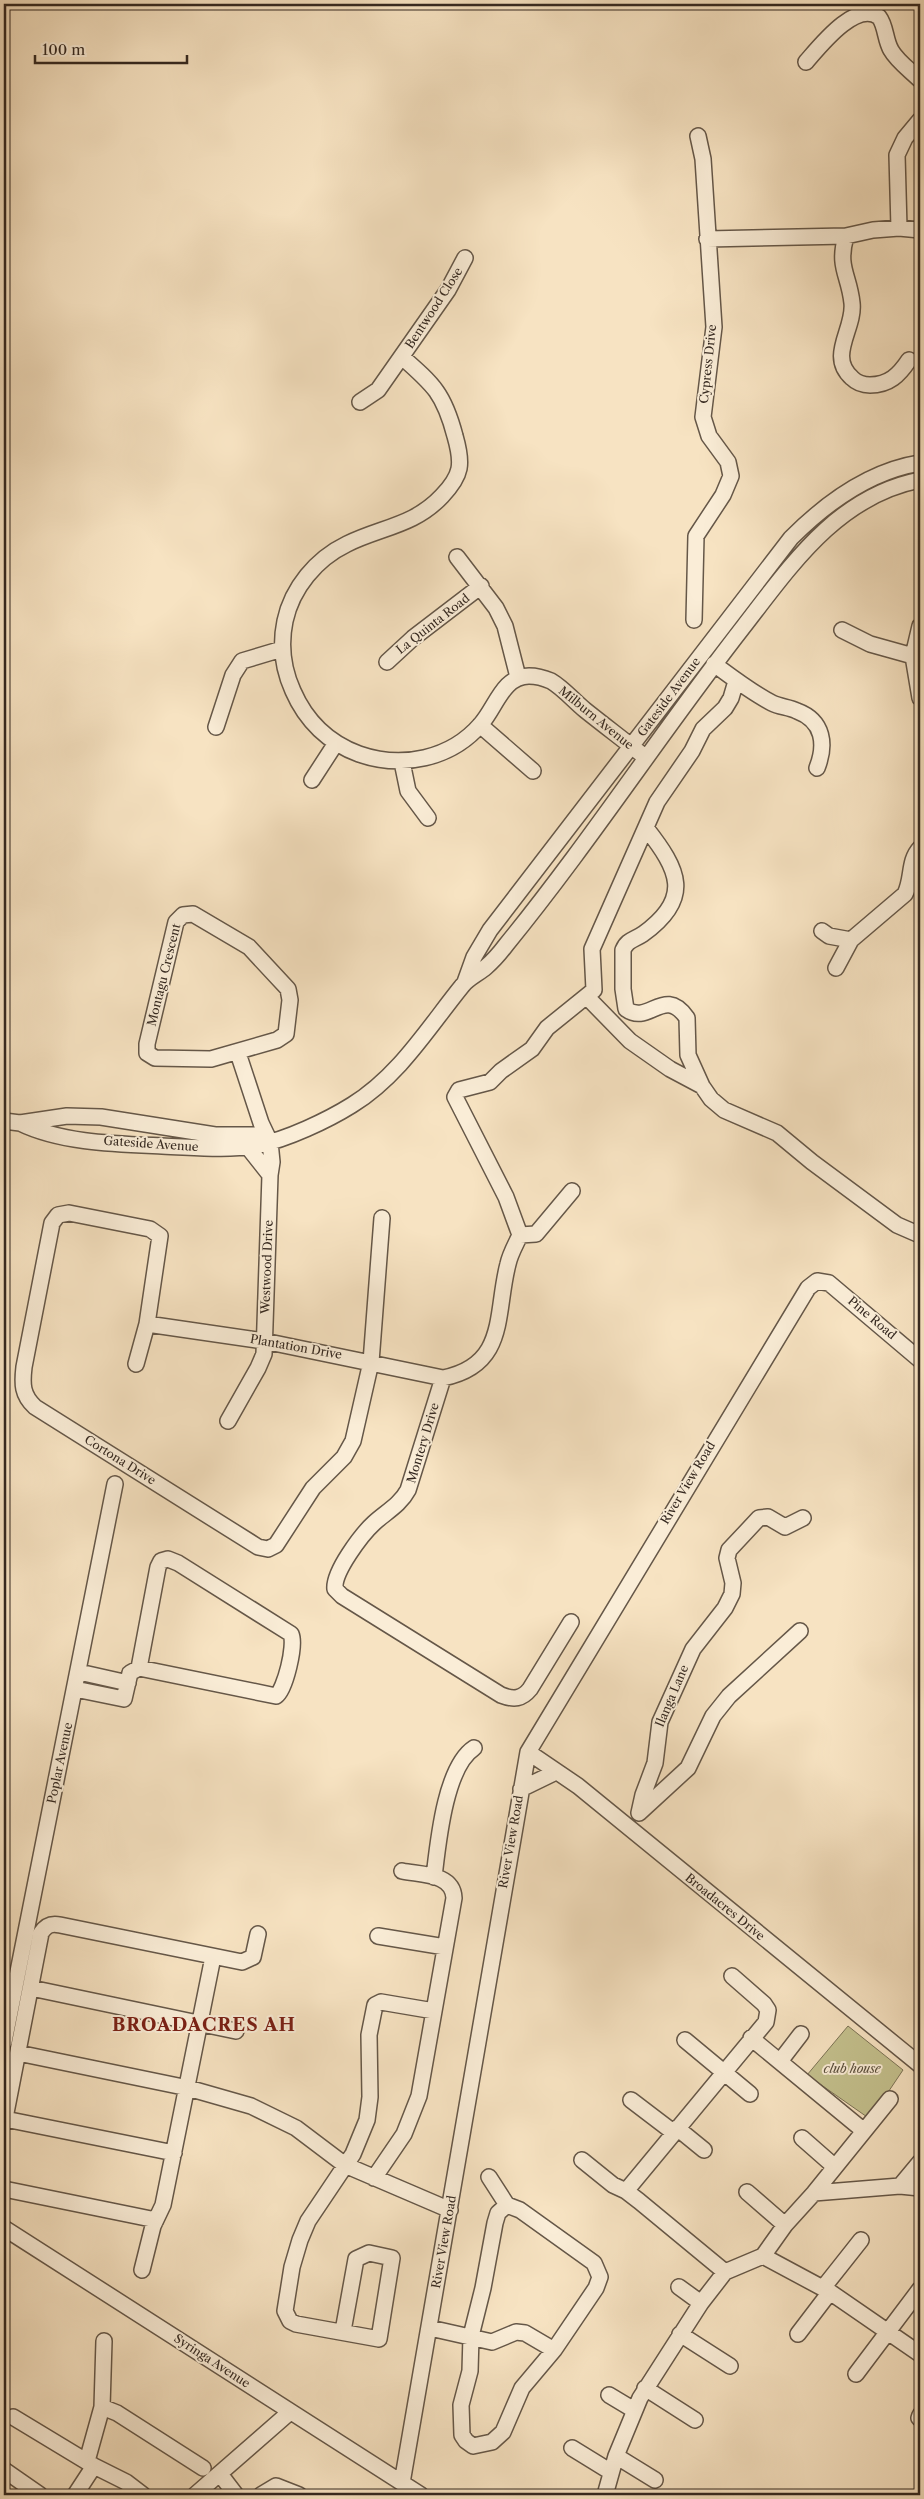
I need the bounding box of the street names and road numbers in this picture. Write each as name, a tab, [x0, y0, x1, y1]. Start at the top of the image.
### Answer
street label: Bentwood Close	[402, 264, 466, 351]
street label: Cypress Drive	[696, 323, 719, 404]
street label: La Quinta Road	[393, 590, 473, 657]
street label: Gateside Avenue	[634, 654, 703, 739]
street label: Milburn Avenue	[556, 683, 637, 753]
street label: Montagu Crescent	[144, 921, 184, 1028]
street label: Gateside Avenue	[103, 1133, 199, 1154]
street label: Westwood Drive	[257, 1219, 276, 1315]
street label: Pine Road	[845, 1293, 900, 1343]
street label: Plantation Drive	[249, 1331, 343, 1362]
street label: Montery Drive	[403, 1401, 442, 1485]
street label: Cortona Drive	[82, 1432, 159, 1488]
street label: River View Road	[657, 1438, 719, 1527]
street label: Ilanga Lane	[652, 1662, 691, 1729]
street label: Poplar Avenue	[44, 1721, 75, 1805]
street label: River View Road	[495, 1794, 526, 1890]
street label: Broadacres Drive	[682, 1870, 768, 1943]
street label: River View Road	[428, 2194, 459, 2290]
street label: Syringa Avenue	[171, 2330, 253, 2391]

